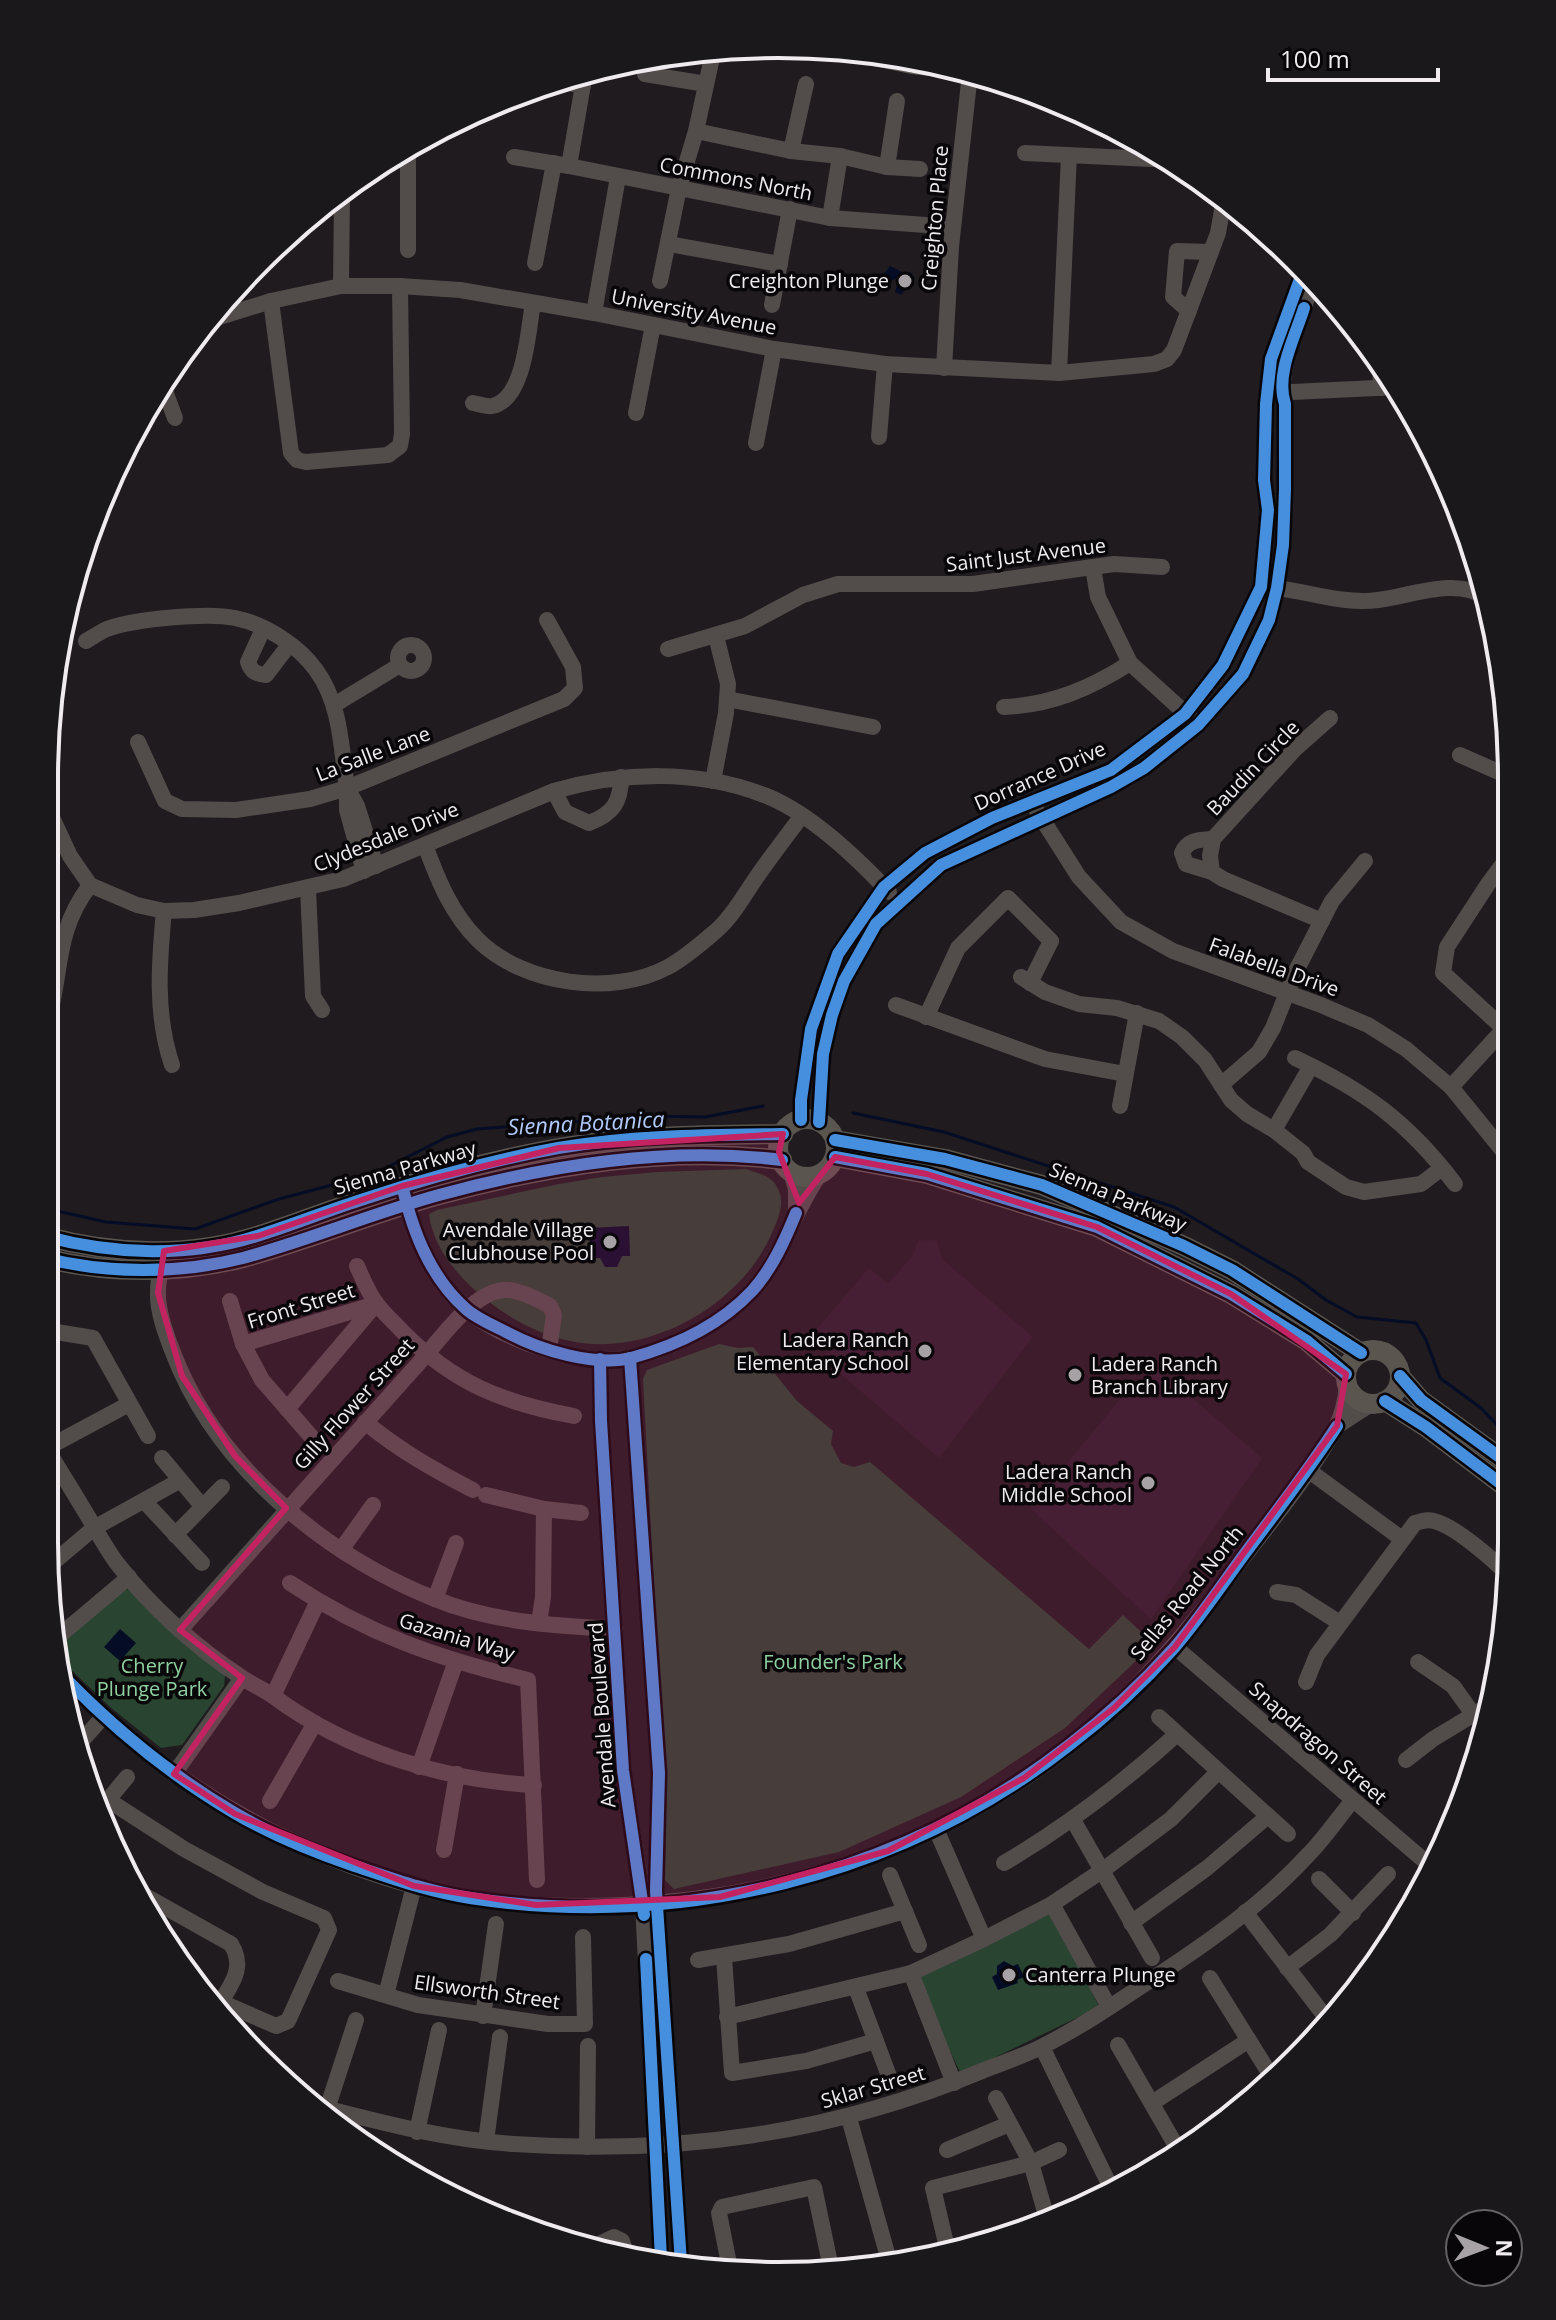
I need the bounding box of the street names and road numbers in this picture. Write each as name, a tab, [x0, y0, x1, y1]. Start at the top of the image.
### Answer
street label: Creighton Place	[915, 144, 954, 292]
street label: Commons North	[657, 150, 815, 207]
street label: University Avenue	[609, 282, 779, 341]
street label: Saint Just Avenue	[944, 531, 1107, 578]
street label: Baudin Circle	[1200, 714, 1305, 821]
street label: La Salle Lane	[312, 719, 434, 788]
street label: Dorrance Drive	[970, 734, 1110, 817]
street label: Clydesdale Drive	[309, 795, 462, 878]
street label: Falabella Drive	[1205, 931, 1343, 1003]
street label: Sienna Parkway	[331, 1134, 480, 1201]
street label: Sienna Parkway	[1045, 1155, 1192, 1238]
street label: Front Street	[244, 1276, 358, 1335]
street label: Gilly Flower Street	[287, 1332, 420, 1475]
street label: Sellas Road North	[1124, 1520, 1249, 1666]
street label: Gazania Way	[396, 1606, 519, 1667]
street label: Avendale Boulevard	[582, 1621, 621, 1809]
street label: Snapdragon Street	[1244, 1675, 1393, 1810]
street label: Ellsworth Street	[412, 1968, 562, 2015]
street label: Sklar Street	[818, 2059, 928, 2114]

